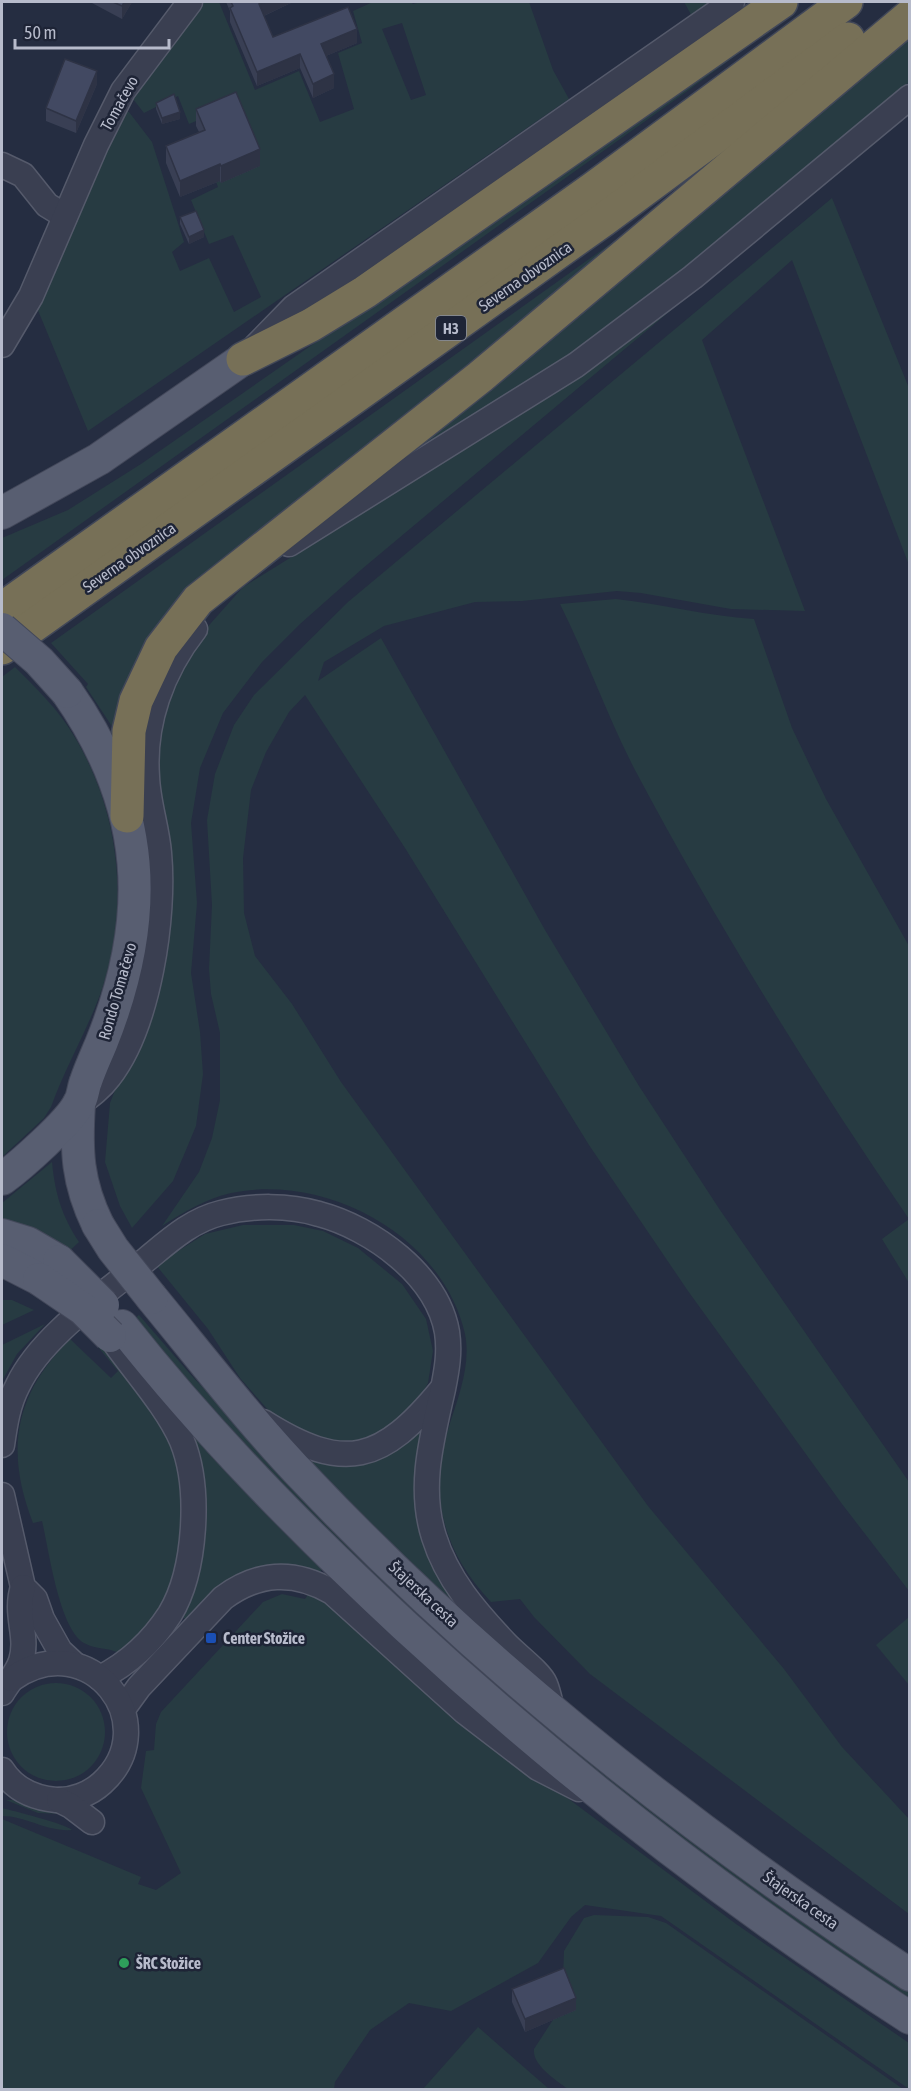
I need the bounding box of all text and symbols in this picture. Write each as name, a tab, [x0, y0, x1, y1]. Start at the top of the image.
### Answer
scale bar	[15, 12, 170, 50]
text: 50 m	[24, 22, 56, 43]
street label: Tomačevo	[97, 73, 141, 133]
street label: Severna obvoznica	[475, 237, 575, 315]
road number: H3	[436, 316, 466, 340]
street label: Severna obvoznica	[79, 518, 179, 596]
street label: Rondo Tomačevo	[95, 940, 139, 1042]
street label: Štajerska cesta	[385, 1558, 462, 1631]
place label: Center Stožice	[223, 1629, 305, 1647]
marker: Center Stožice	[204, 1631, 218, 1645]
street label: Štajerska cesta	[759, 1867, 842, 1933]
place label: ŠRC Stožice	[136, 1954, 201, 1972]
marker: ŠRC Stožice	[117, 1956, 131, 1970]

